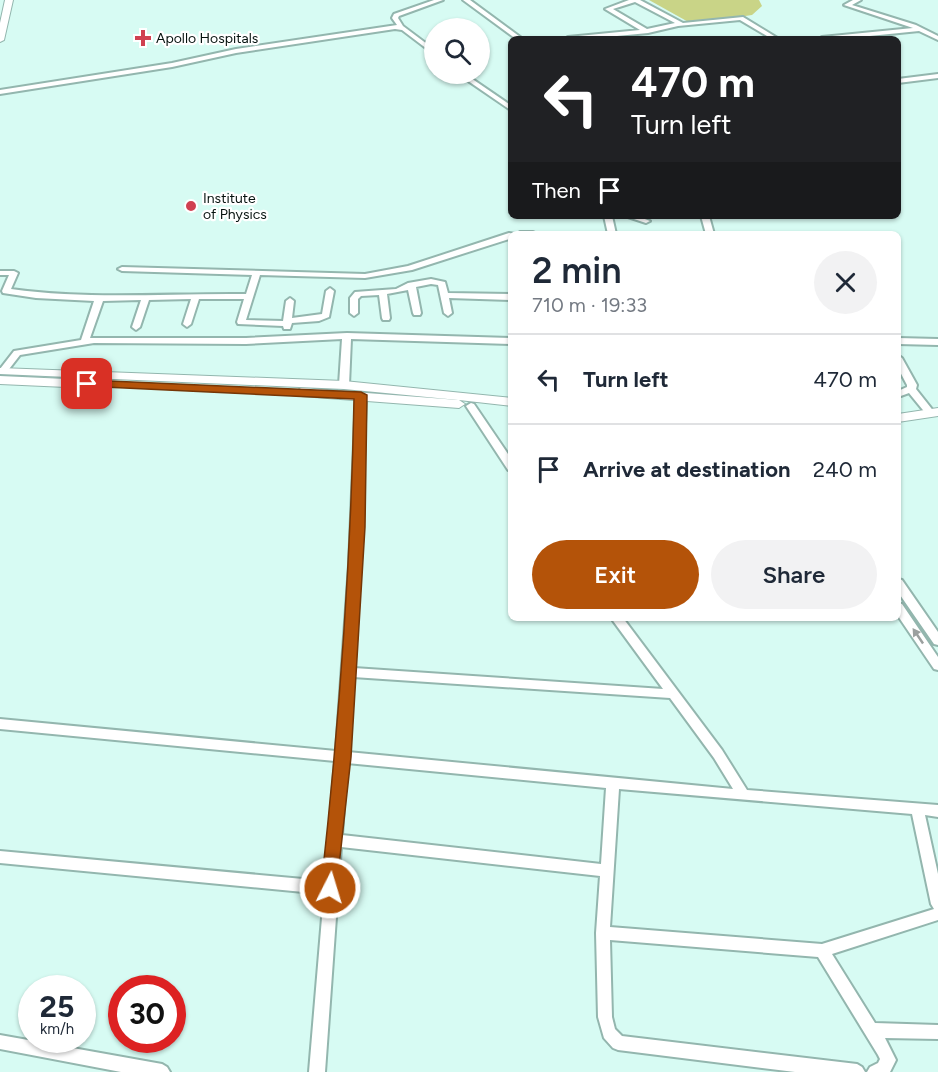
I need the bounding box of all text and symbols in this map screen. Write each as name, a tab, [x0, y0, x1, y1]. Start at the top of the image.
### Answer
map controls	[424, 18, 490, 84]
button: search	[424, 18, 490, 84]
marker: Apollo Hospitals	[134, 29, 152, 47]
place label: Apollo Hospitals	[156, 30, 258, 47]
text: 470 m	[631, 57, 755, 108]
icon: left	[532, 60, 610, 138]
text: Turn left	[631, 108, 731, 141]
icon: arrive	[593, 174, 626, 207]
text: Then	[532, 177, 581, 204]
place label: Institute of Physics	[203, 190, 267, 223]
marker: Institute of Physics	[184, 199, 198, 213]
text: 2 min	[532, 249, 622, 292]
button: close	[814, 251, 877, 314]
text: 710 m · 19:33	[532, 293, 647, 317]
pin	[61, 358, 112, 409]
icon: left	[532, 363, 565, 396]
text: Turn left	[583, 366, 669, 393]
text: 470 m	[813, 366, 877, 393]
icon: arrive	[70, 367, 103, 400]
icon: arrive	[532, 453, 565, 486]
text: Arrive at destination	[583, 456, 791, 483]
text: 240 m	[813, 456, 877, 483]
button: Exit	[532, 540, 699, 609]
button: Share	[711, 540, 877, 609]
one-way arrow	[912, 629, 924, 645]
position arrow	[298, 856, 362, 920]
speed limit sign: 30	[108, 975, 186, 1053]
text: 25	[40, 988, 74, 1025]
text: km/h	[40, 1020, 74, 1038]

